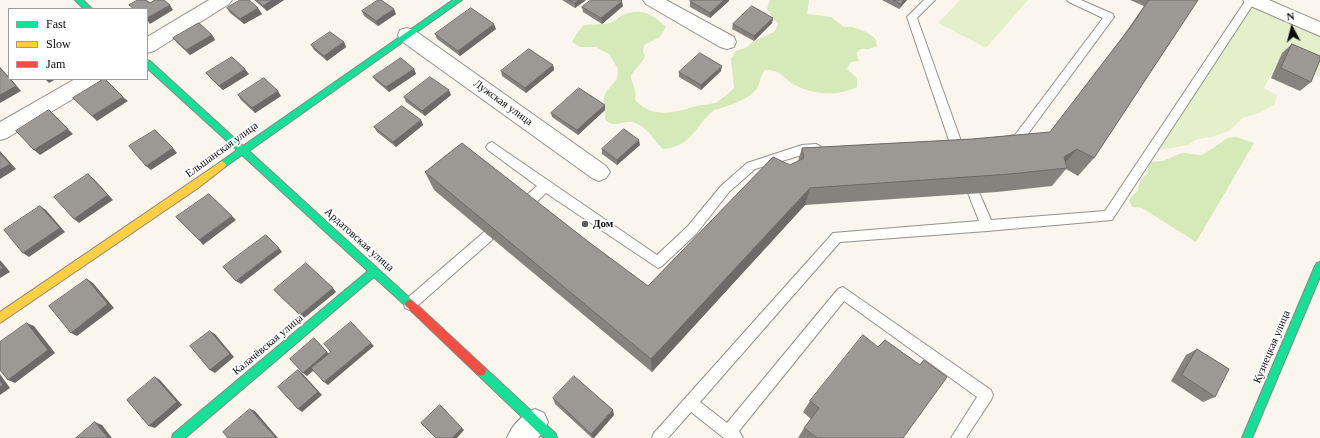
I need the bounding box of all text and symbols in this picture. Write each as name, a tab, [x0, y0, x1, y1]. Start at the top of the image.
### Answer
legend	[8, 8, 148, 80]
north arrow	[1272, 8, 1312, 48]
text: N	[1286, 10, 1295, 23]
text: Fast	[46, 17, 66, 31]
text: Slow	[46, 37, 71, 51]
text: Jam	[46, 57, 65, 71]
street label: Лужская улица	[471, 77, 535, 129]
street label: Ельшанская улица	[183, 119, 261, 181]
street label: Ардатовская улица	[322, 205, 396, 275]
place label: Дом	[593, 217, 613, 231]
marker: Дом	[580, 219, 590, 229]
street label: Кузнецкая улица	[1251, 309, 1293, 385]
street label: Калачёвская улица	[230, 312, 306, 378]

